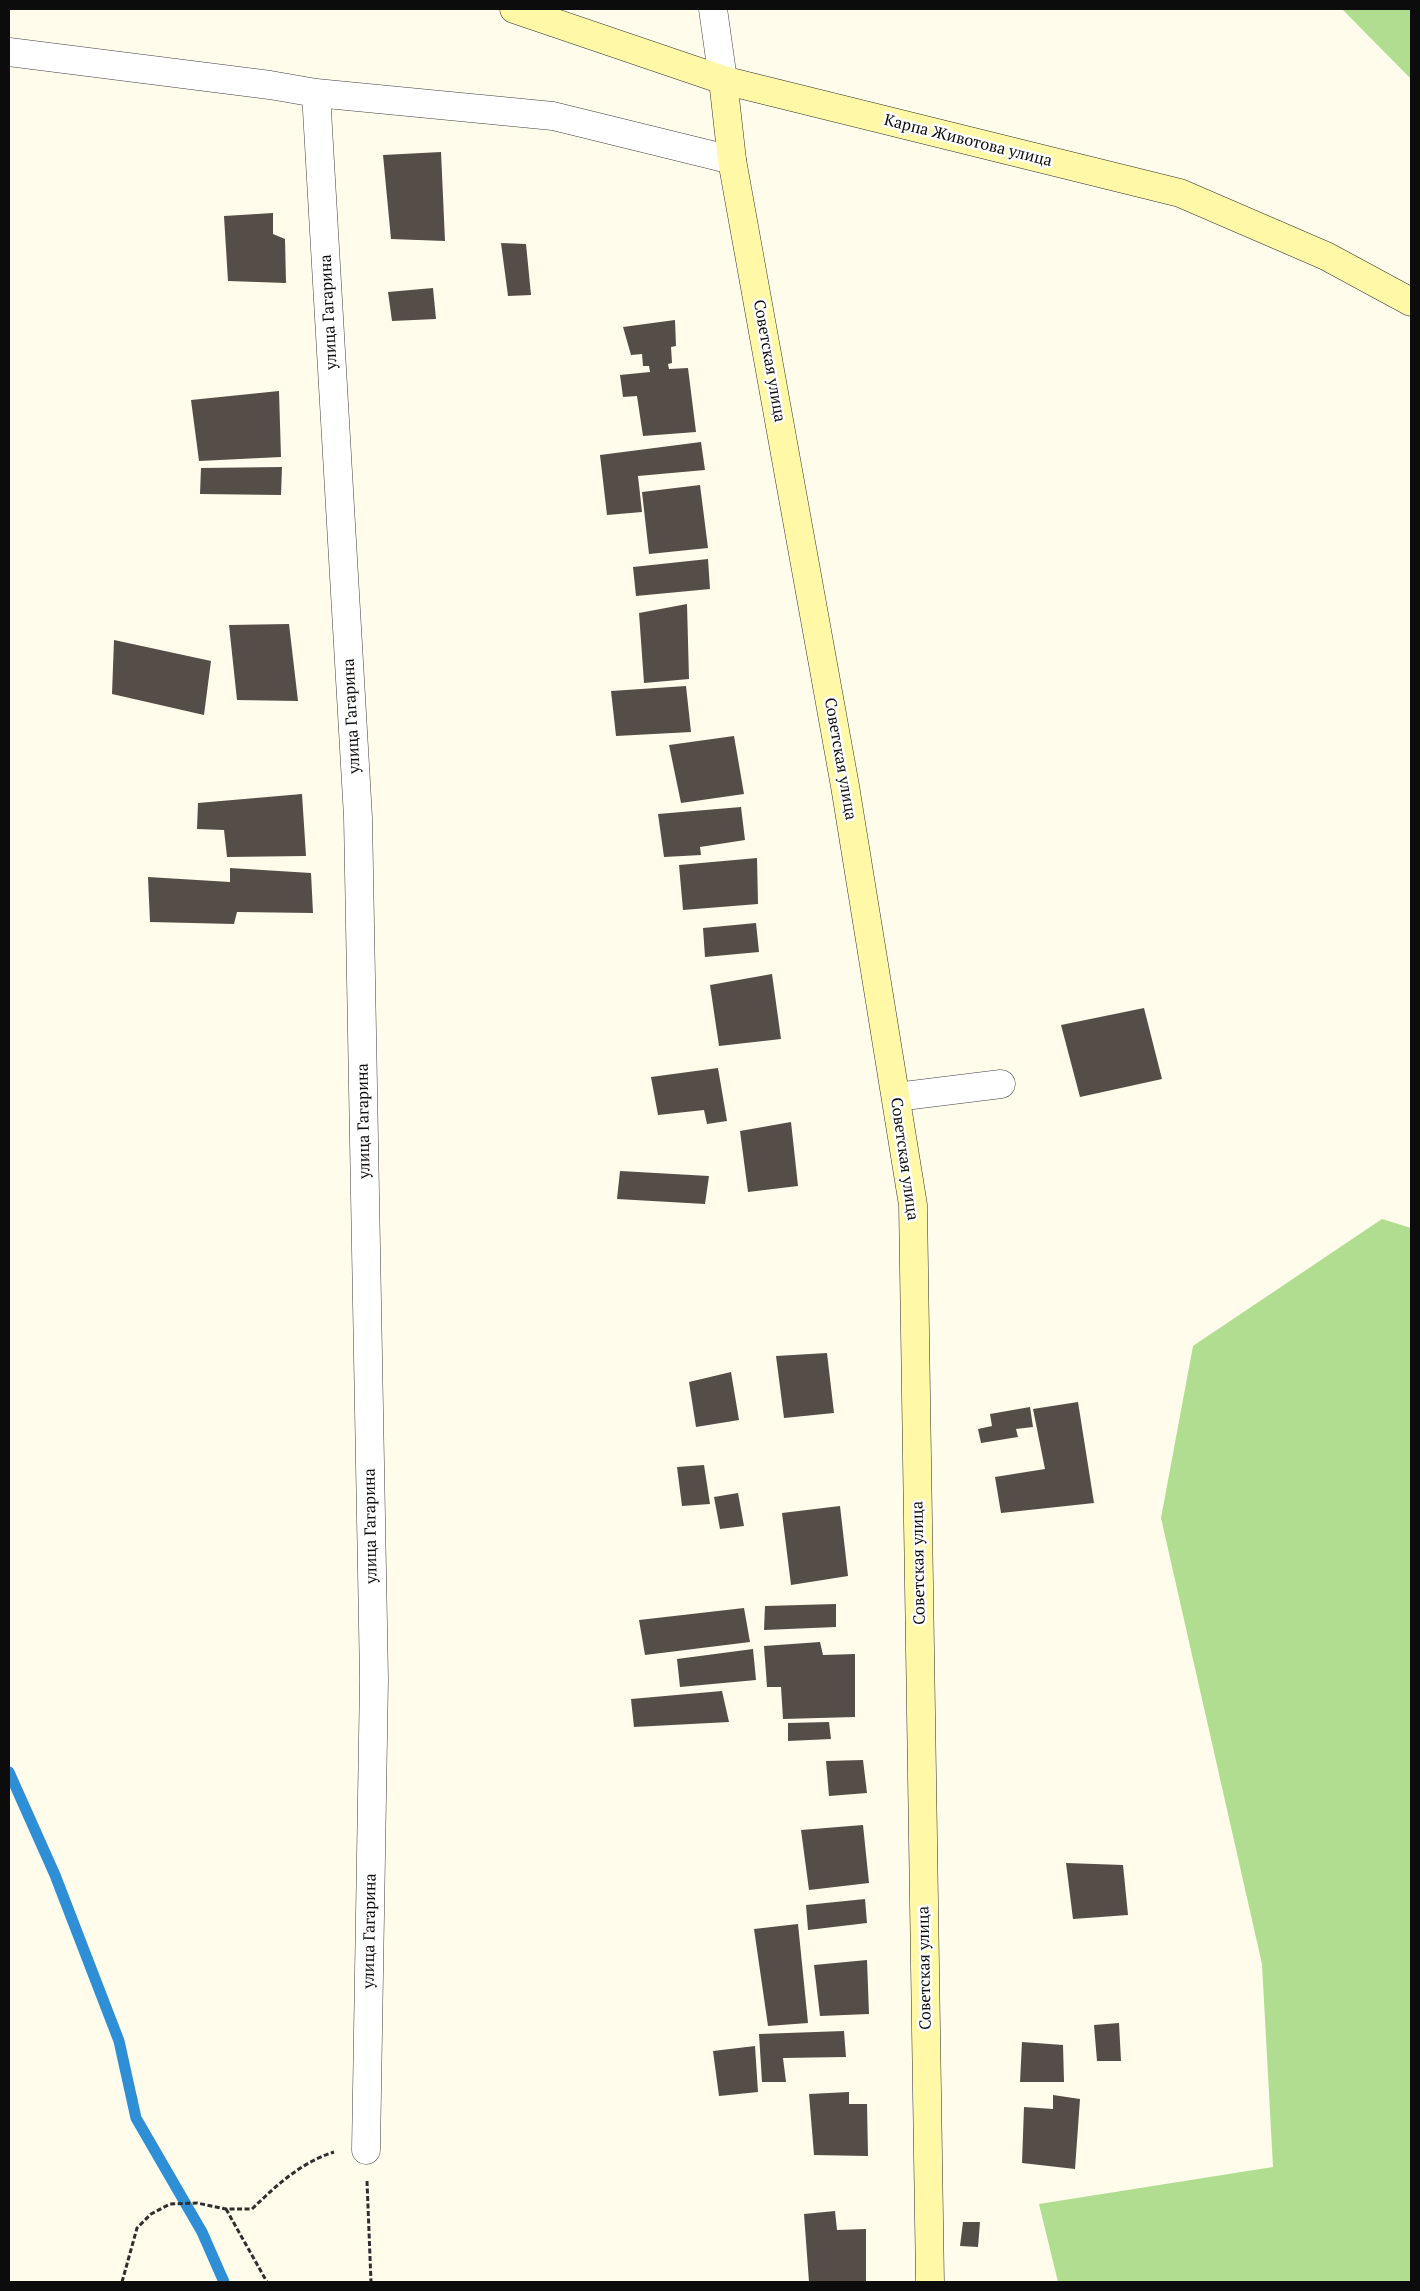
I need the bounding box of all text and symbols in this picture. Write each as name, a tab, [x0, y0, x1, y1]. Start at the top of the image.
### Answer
street label: Карпа Животова улица	[882, 111, 1054, 171]
street label: улица Гагарина	[316, 254, 342, 370]
street label: Советская улица	[749, 298, 789, 424]
street label: улица Гагарина	[339, 658, 365, 774]
street label: Советская улица	[820, 696, 860, 822]
street label: улица Гагарина	[353, 1063, 375, 1179]
street label: Советская улица	[886, 1096, 922, 1222]
street label: улица Гагарина	[360, 1468, 382, 1584]
street label: Советская улица	[908, 1501, 930, 1625]
street label: улица Гагарина	[359, 1873, 381, 1989]
street label: Советская улица	[914, 1906, 936, 2030]

